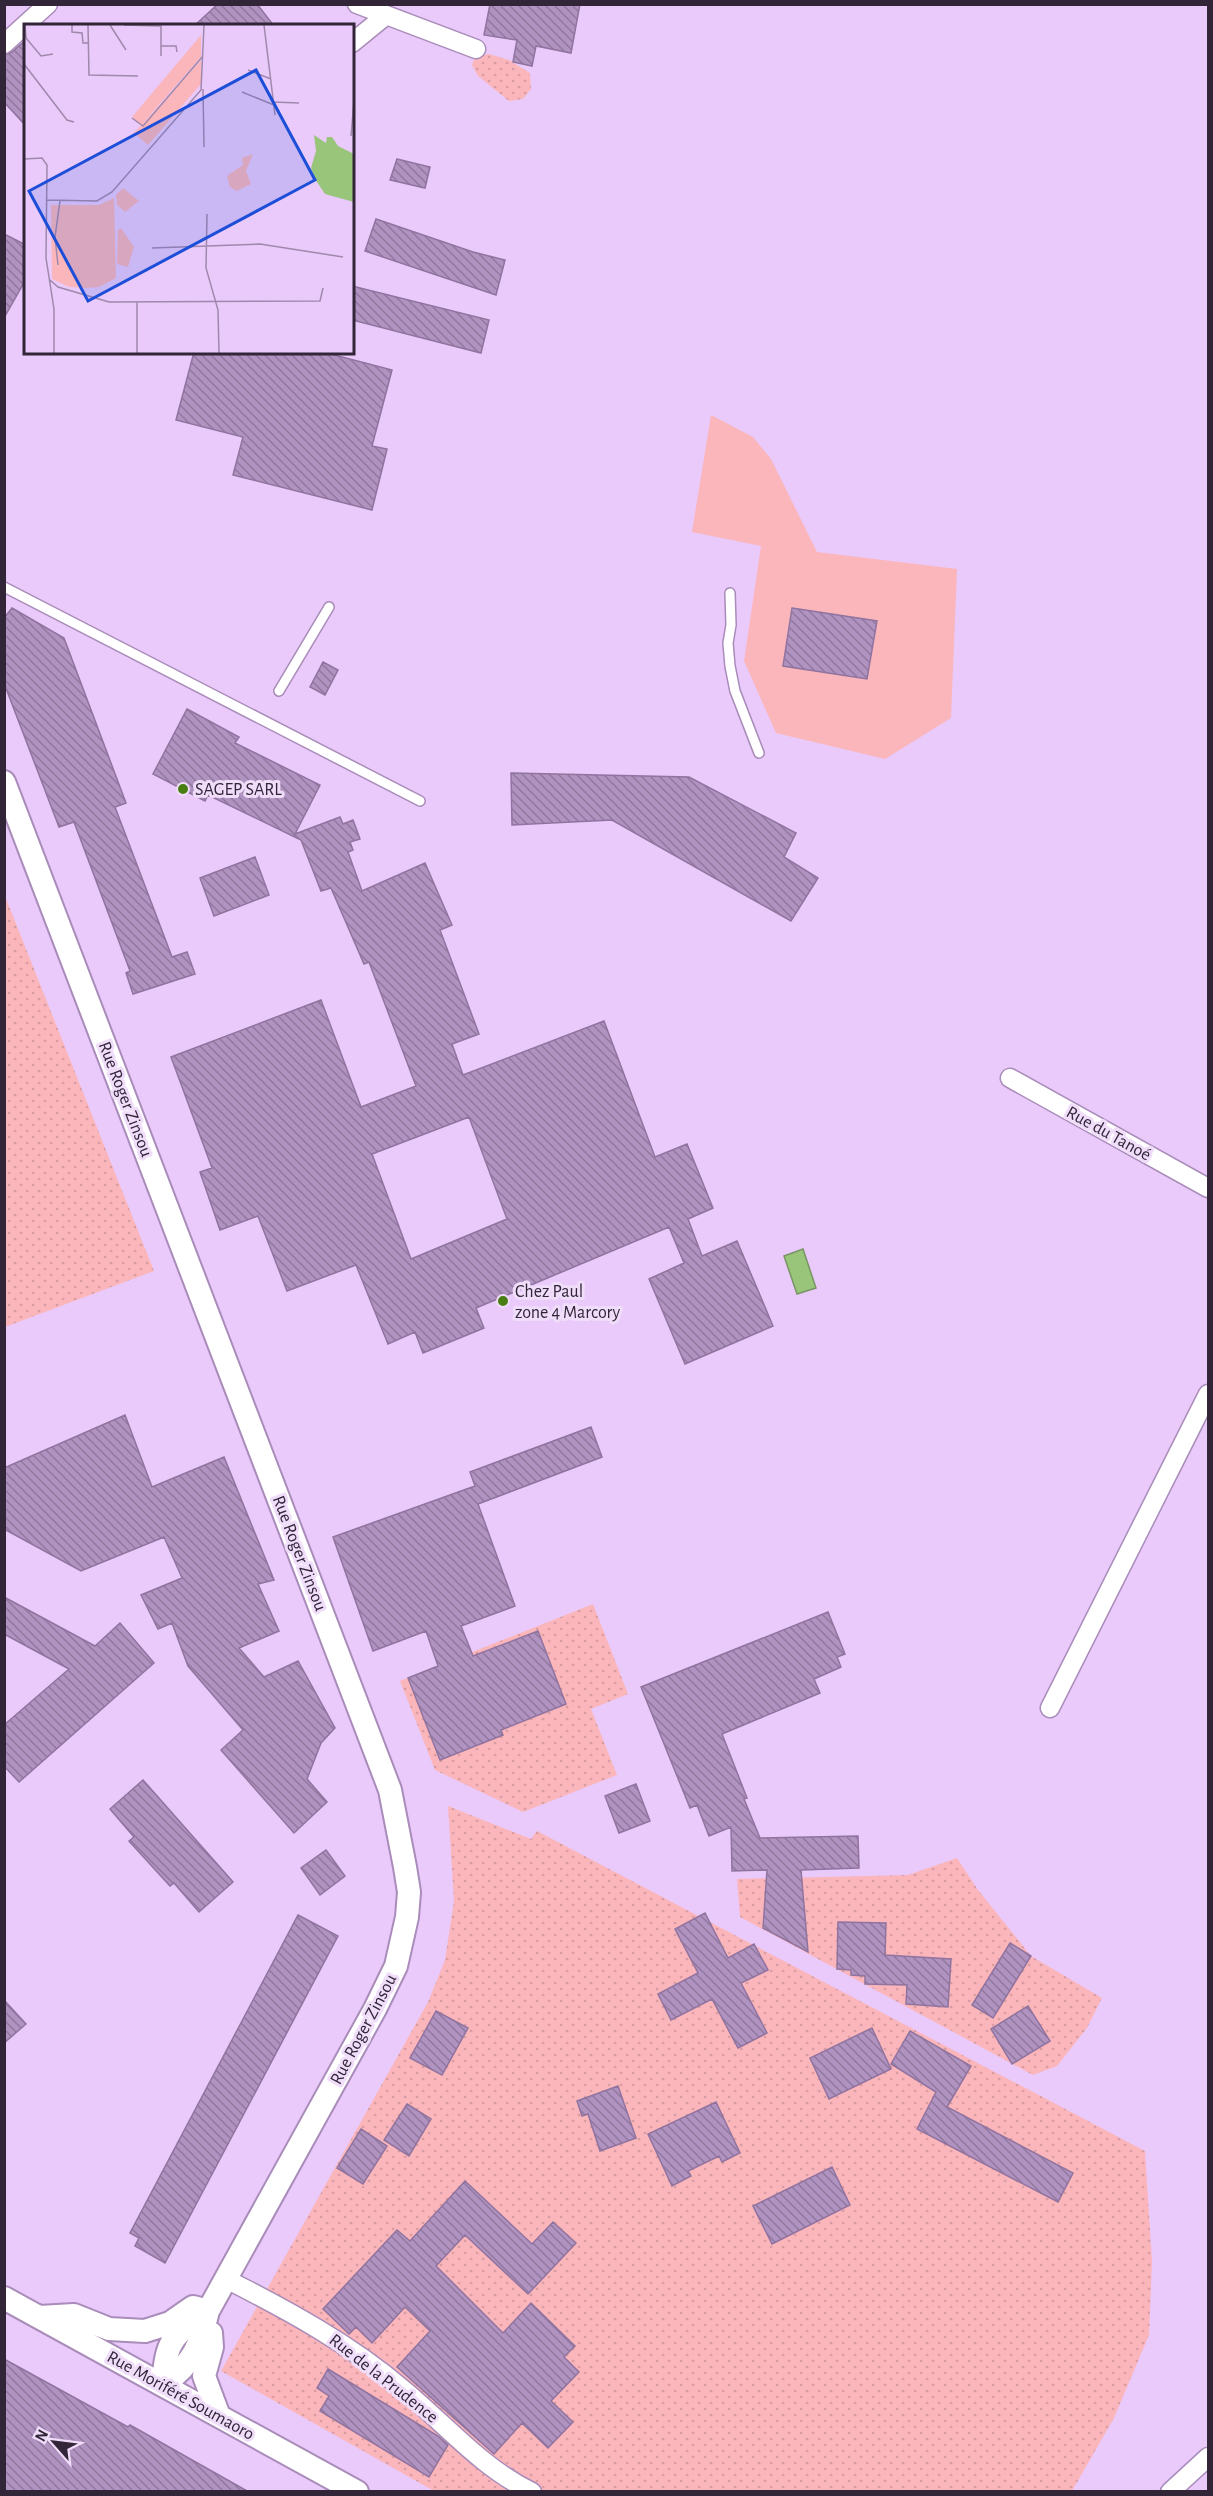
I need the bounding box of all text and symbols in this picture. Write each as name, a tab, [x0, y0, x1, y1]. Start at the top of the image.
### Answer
inset map	[24, 24, 354, 354]
place label: SAGEP SARL	[195, 781, 282, 799]
marker: SAGEP SARL	[176, 782, 190, 796]
street label: Rue Roger Zinsou	[95, 1039, 155, 1159]
street label: Rue du Tanoé	[1063, 1103, 1154, 1164]
place label: Chez Paul zone 4 Marcory	[515, 1283, 621, 1322]
marker: Chez Paul zone 4 Marcory	[496, 1294, 510, 1308]
street label: Rue Roger Zinsou	[269, 1493, 329, 1613]
street label: Rue Roger Zinsou	[327, 1971, 400, 2088]
street label: Rue de la Prudence	[326, 2331, 441, 2427]
street label: Rue Moriféré Soumaoro	[104, 2348, 257, 2444]
north arrow	[24, 2412, 84, 2472]
text: N	[32, 2427, 51, 2444]

